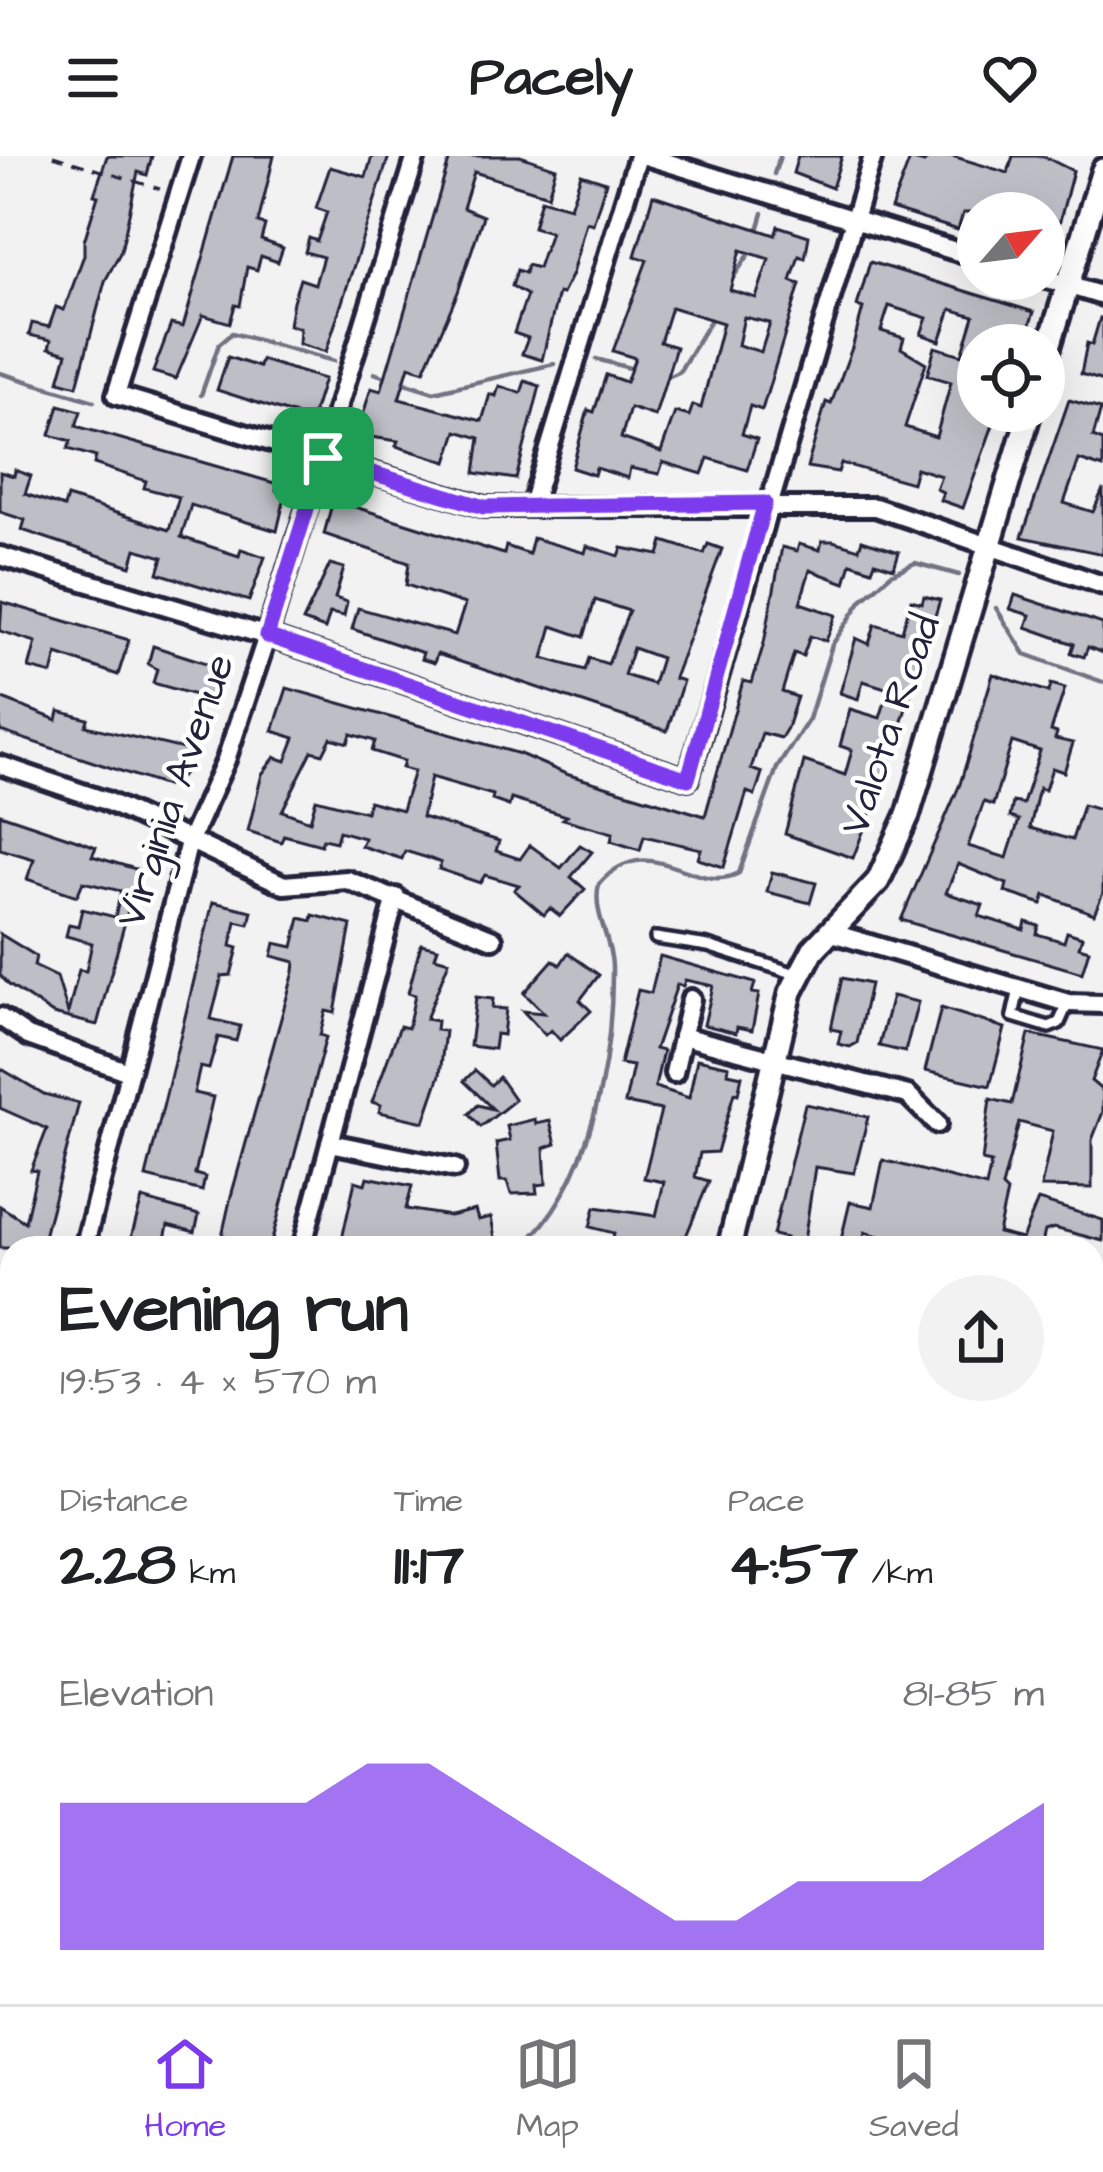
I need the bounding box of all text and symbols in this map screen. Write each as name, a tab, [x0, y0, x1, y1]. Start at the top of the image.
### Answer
text: Pacely	[470, 41, 633, 116]
icon: menu	[60, 45, 126, 111]
icon: heart	[977, 45, 1043, 111]
north arrow	[957, 192, 1065, 300]
map controls	[957, 192, 1065, 432]
button: locate	[957, 324, 1065, 432]
pin	[272, 407, 374, 509]
icon: arrive	[290, 425, 356, 491]
street label: Valota Road	[826, 607, 956, 843]
street label: Virginia Avenue	[102, 646, 250, 936]
text: Evening run	[60, 1265, 408, 1357]
button: share	[918, 1275, 1044, 1401]
text: 19:53 · 4 × 570 m	[60, 1356, 376, 1410]
text: Distance	[60, 1478, 188, 1524]
text: Time	[394, 1478, 463, 1524]
text: Pace	[728, 1478, 805, 1524]
text: 2.28	[60, 1524, 176, 1607]
text: 11:17	[394, 1524, 464, 1607]
text: 4:57	[728, 1524, 858, 1607]
text: km	[176, 1550, 235, 1596]
text: /km	[858, 1550, 932, 1596]
text: Elevation	[60, 1668, 214, 1722]
text: 81–85 m	[903, 1668, 1044, 1722]
tab: Home	[144, 2031, 226, 2149]
tab: Map	[515, 2031, 581, 2149]
tab: Saved	[869, 2031, 959, 2149]

